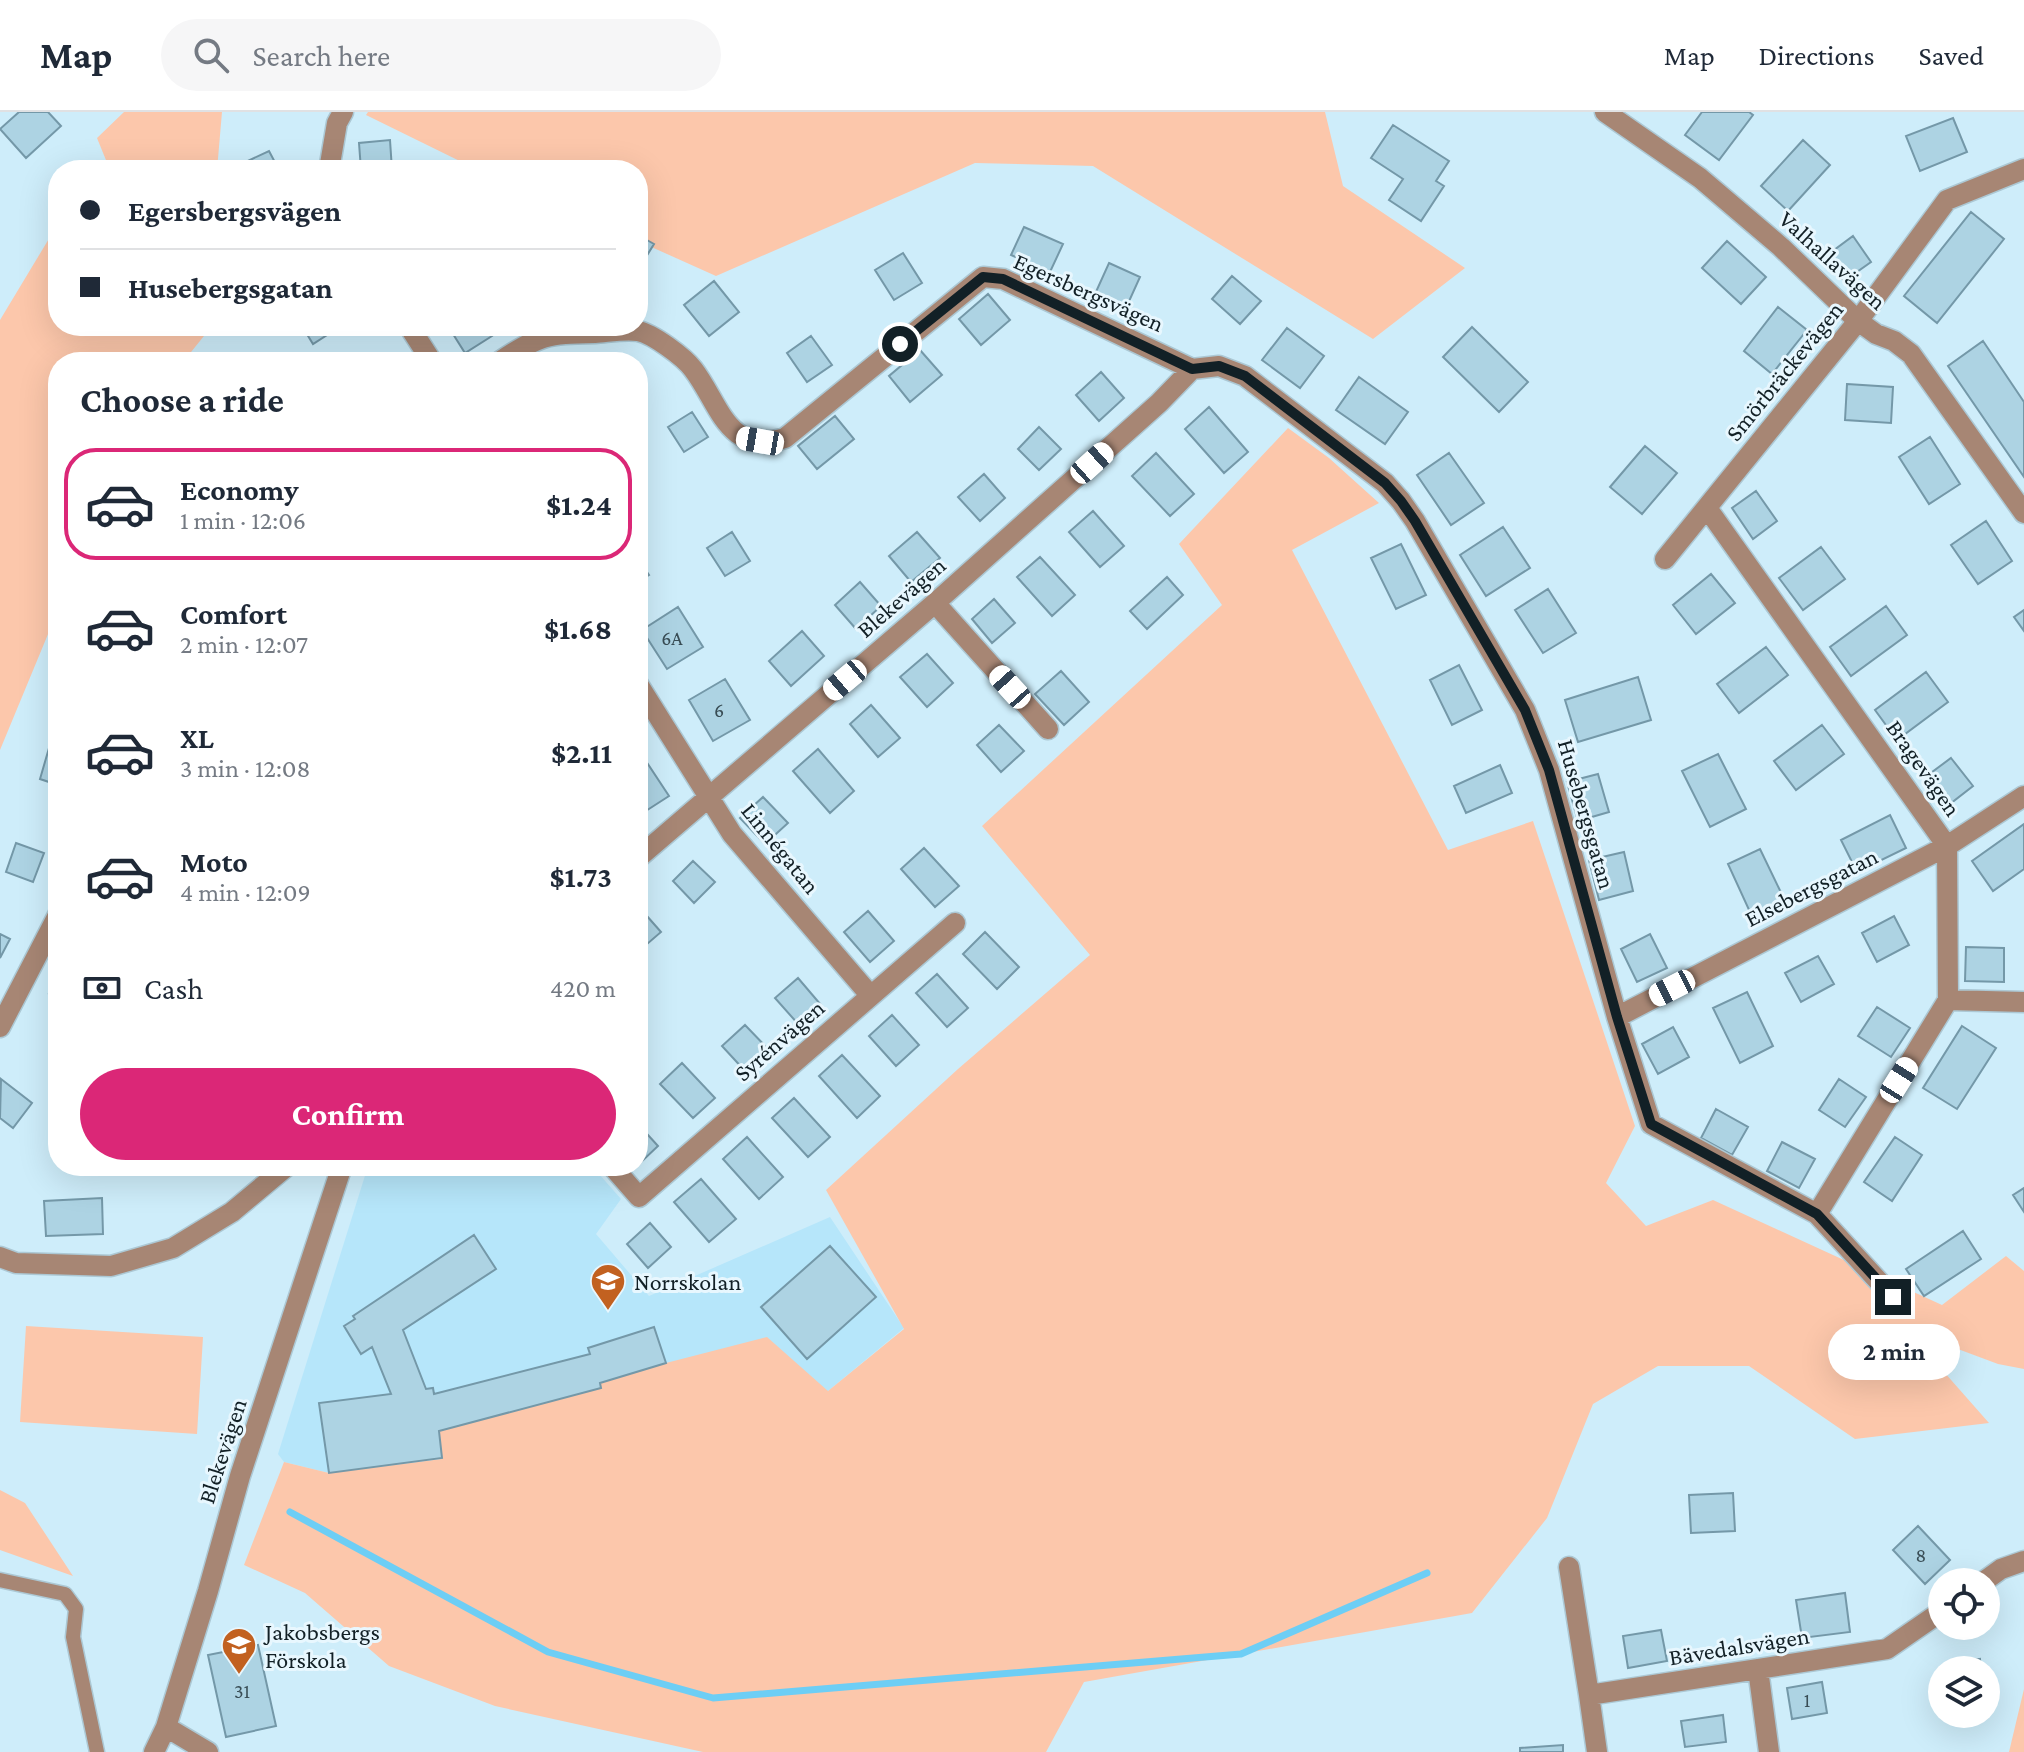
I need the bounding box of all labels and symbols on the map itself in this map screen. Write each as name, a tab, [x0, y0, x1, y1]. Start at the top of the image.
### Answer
street label: Valhallavägen	[1774, 205, 1892, 315]
street label: Egersbergsvägen	[1010, 247, 1168, 337]
street label: Smörbräckevägen	[1720, 296, 1848, 446]
route start	[882, 326, 918, 362]
car	[734, 425, 786, 457]
car	[1066, 438, 1118, 488]
street label: Blekevägen	[851, 551, 951, 643]
house number: 6A	[661, 627, 683, 649]
car	[819, 655, 871, 705]
car	[985, 661, 1035, 713]
house number: 6	[714, 699, 724, 721]
street label: Bragevägen	[1881, 715, 1967, 821]
street label: Husebergsgatan	[1553, 736, 1621, 892]
street label: Linnégatan	[736, 797, 826, 899]
street label: Elsebergsgatan	[1740, 842, 1882, 932]
car	[1645, 966, 1699, 1010]
street label: Syrénvägen	[728, 994, 830, 1086]
car	[1876, 1053, 1922, 1107]
school or university icon: Norrskolan	[589, 1262, 627, 1312]
place label: Norrskolan	[634, 1268, 741, 1295]
route end	[1875, 1279, 1911, 1315]
callout: 2 min	[1827, 1325, 1959, 1381]
street label: Blekevägen	[192, 1395, 252, 1507]
house number: 8	[1916, 1544, 1926, 1566]
place label: Jakobsbergs Förskola	[263, 1618, 380, 1673]
street label: Bävedalsvägen	[1667, 1622, 1811, 1670]
school or university icon: Jakobsbergs Förskola	[220, 1626, 258, 1676]
house number: 31	[234, 1680, 250, 1702]
house number: 1	[1804, 1689, 1810, 1711]

